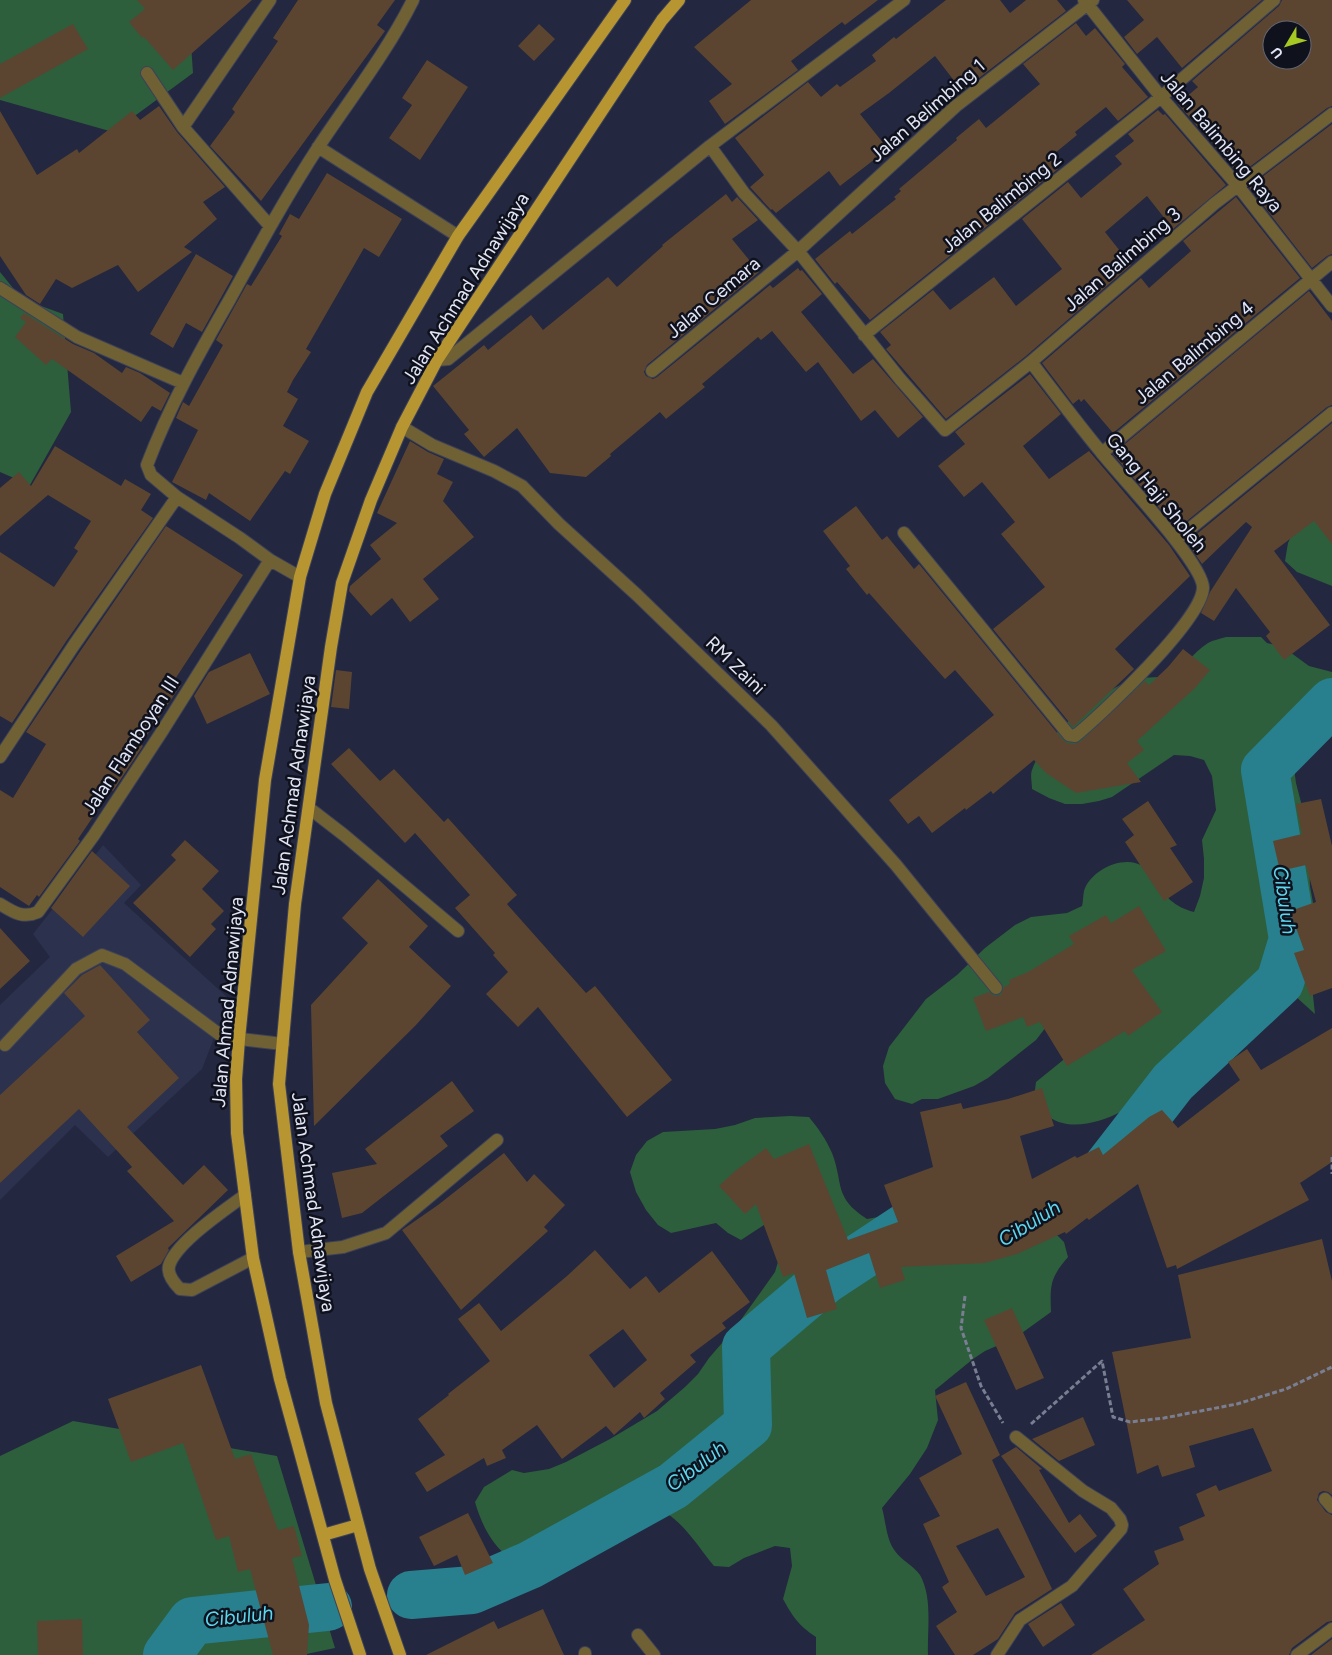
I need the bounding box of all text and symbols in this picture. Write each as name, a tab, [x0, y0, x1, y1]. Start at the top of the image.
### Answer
north arrow	[1262, 20, 1312, 70]
text: U	[1267, 44, 1287, 62]
street label: Jalan Belimbing 1	[865, 54, 990, 167]
street label: Jalan Balimbing Raya	[1156, 66, 1288, 217]
street label: Jalan Balimbing 2	[937, 147, 1066, 258]
street label: Jalan Achmad Adnawijaya	[397, 188, 534, 388]
street label: Jalan Balimbing 3	[1059, 202, 1185, 316]
street label: Jalan Cemara	[662, 252, 765, 343]
street label: Jalan Balimbing 4	[1130, 296, 1259, 409]
street label: Gang Haji Sholeh	[1101, 428, 1212, 557]
street label: RM Zaini	[701, 631, 770, 699]
street label: Jalan Flamboyan III	[77, 671, 184, 819]
street label: Jalan Achmad Adnawijaya	[267, 674, 320, 896]
water label: Cibuluh	[1268, 864, 1302, 936]
street label: Jalan Ahmad Adnawijaya	[207, 896, 248, 1108]
street label: Jalan Achmad Adnawijaya	[287, 1091, 340, 1313]
water label: Cibuluh	[993, 1195, 1065, 1251]
water label: Cibuluh	[661, 1436, 731, 1496]
water label: Cibuluh	[204, 1600, 274, 1632]

